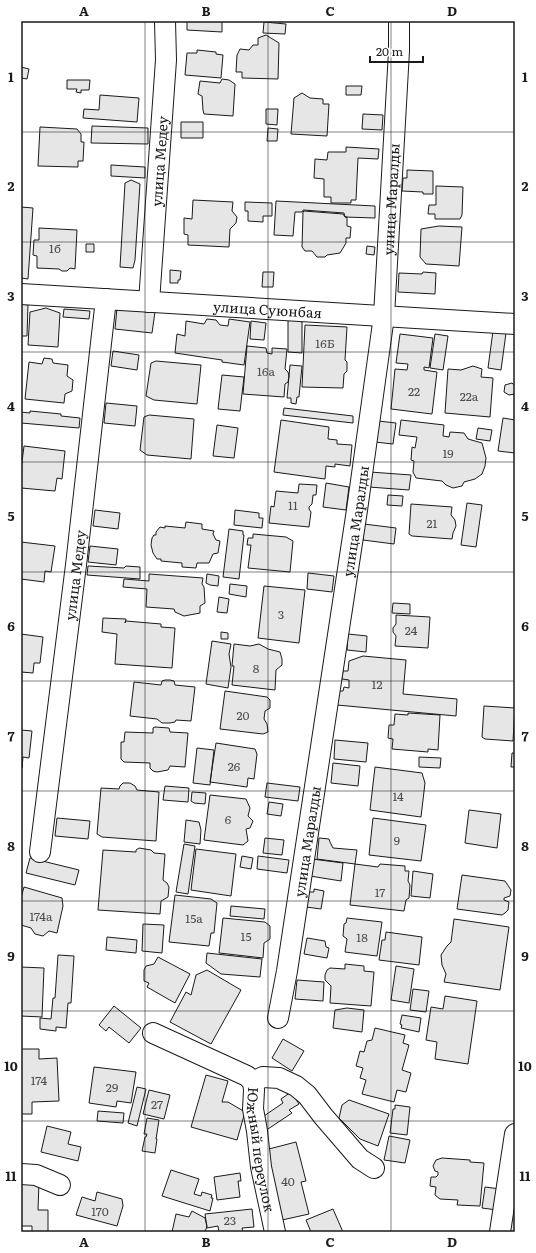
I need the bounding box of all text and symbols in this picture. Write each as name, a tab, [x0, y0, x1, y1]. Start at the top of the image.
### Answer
text: A	[79, 1, 89, 20]
text: B	[202, 1, 211, 20]
text: C	[325, 1, 335, 20]
text: D	[447, 1, 457, 20]
scale bar	[370, 38, 423, 64]
text: 20 m	[376, 42, 403, 60]
text: 1	[8, 67, 14, 86]
text: 1	[522, 67, 528, 86]
street label: улица Медеу	[146, 114, 172, 207]
street label: улица Маралды	[377, 143, 404, 256]
text: 2	[8, 176, 15, 195]
text: 2	[522, 176, 529, 195]
house number: 1б	[49, 239, 61, 257]
text: 3	[7, 286, 15, 305]
text: 3	[521, 286, 529, 305]
street label: улица Суюнбая	[213, 296, 323, 322]
house number: 16Б	[315, 334, 335, 352]
house number: 16а	[257, 362, 275, 380]
house number: 22	[408, 382, 420, 400]
house number: 22а	[460, 387, 479, 405]
text: 4	[7, 396, 15, 415]
text: 4	[521, 396, 529, 415]
house number: 19	[442, 444, 454, 462]
street label: улица Маралды	[337, 464, 373, 578]
house number: 11	[288, 496, 298, 514]
text: 5	[7, 506, 15, 525]
text: 5	[521, 506, 529, 525]
house number: 21	[427, 514, 438, 532]
street label: улица Медеу	[59, 528, 90, 621]
house number: 3	[278, 605, 284, 623]
text: 6	[7, 616, 15, 635]
text: 6	[521, 616, 529, 635]
house number: 24	[405, 621, 418, 639]
house number: 8	[253, 659, 260, 677]
house number: 12	[372, 675, 382, 693]
house number: 20	[236, 706, 250, 724]
text: 7	[7, 726, 15, 745]
text: 7	[521, 726, 529, 745]
house number: 26	[228, 757, 241, 775]
street label: улица Маралды	[288, 784, 325, 898]
house number: 14	[392, 787, 404, 805]
house number: 6	[225, 810, 232, 828]
house number: 9	[394, 831, 400, 849]
text: 8	[7, 836, 15, 855]
text: 8	[521, 836, 529, 855]
house number: 17	[375, 883, 385, 901]
house number: 174а	[30, 907, 53, 925]
house number: 15а	[185, 909, 203, 927]
house number: 15	[241, 927, 251, 945]
house number: 18	[356, 928, 368, 946]
text: 9	[7, 946, 15, 965]
text: 9	[521, 946, 529, 965]
text: 10	[4, 1056, 18, 1075]
text: 10	[518, 1056, 532, 1075]
house number: 174	[31, 1071, 48, 1089]
house number: 29	[106, 1078, 118, 1096]
street label: Южный переулок	[243, 1087, 281, 1214]
house number: 27	[151, 1095, 163, 1113]
text: 11	[6, 1166, 17, 1185]
text: 11	[520, 1166, 531, 1185]
house number: 40	[281, 1172, 295, 1190]
house number: 170	[91, 1202, 109, 1220]
house number: 23	[224, 1211, 236, 1229]
text: A	[79, 1232, 89, 1251]
text: B	[202, 1232, 211, 1251]
text: C	[325, 1232, 335, 1251]
text: D	[447, 1232, 457, 1251]

